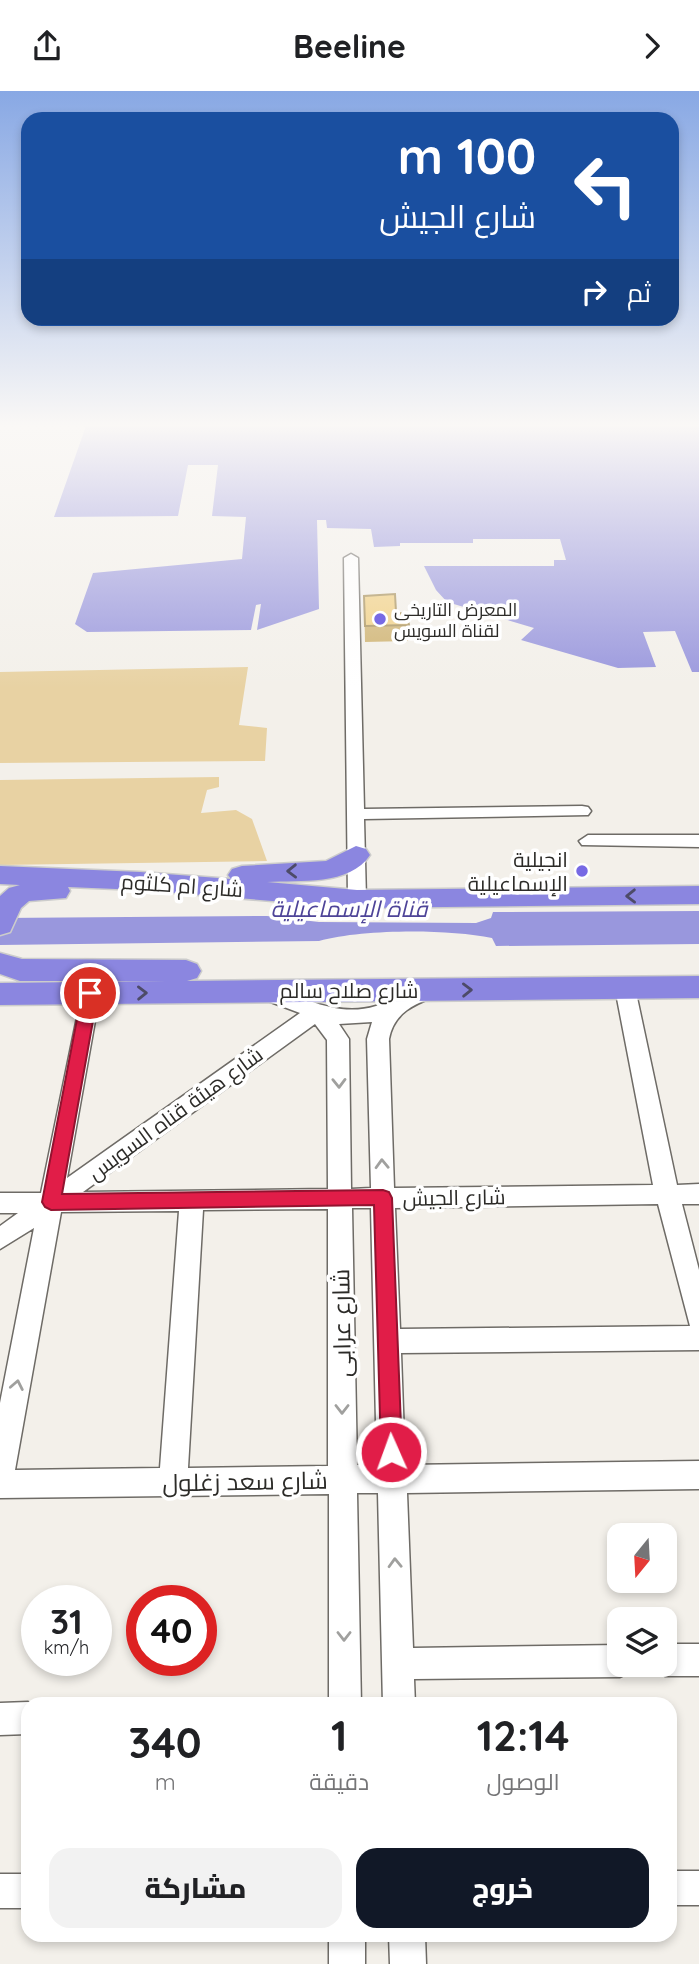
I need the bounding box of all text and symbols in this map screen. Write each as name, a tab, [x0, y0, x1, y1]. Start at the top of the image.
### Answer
text: Beeline	[293, 26, 406, 66]
icon: share	[28, 27, 66, 65]
icon: forward	[633, 27, 671, 65]
text: 100 m	[398, 125, 536, 186]
icon: left	[560, 140, 651, 231]
text: شارع الجيش	[379, 196, 536, 236]
icon: right	[575, 273, 613, 311]
text: ثم	[627, 276, 651, 309]
place label: المعرض التاريخى لقناة السويس	[394, 598, 517, 642]
marker: المعرض التاريخى لقناة السويس	[372, 611, 388, 627]
place label: انجيلية الإسماعيلية	[468, 846, 568, 897]
marker: انجيلية الإسماعيلية	[574, 863, 590, 879]
one-way arrow	[286, 864, 297, 879]
street label: شارع ام كلثوم	[120, 868, 244, 904]
one-way arrow	[625, 888, 636, 904]
water label: قناة الإسماعيلية	[270, 894, 430, 924]
pin	[60, 963, 120, 1023]
icon: arrive	[71, 974, 109, 1012]
street label: شارع صلاح سالم	[280, 977, 418, 1005]
one-way arrow	[462, 982, 473, 997]
one-way arrow	[136, 985, 147, 1000]
street label: شارع هيئة قناه السويس	[82, 1041, 269, 1187]
one-way arrow	[331, 1079, 347, 1089]
one-way arrow	[374, 1158, 389, 1169]
street label: شارع الجيش	[402, 1183, 506, 1213]
street label: شارع عرابى	[325, 1268, 359, 1378]
one-way arrow	[9, 1379, 24, 1391]
one-way arrow	[334, 1404, 350, 1415]
position arrow	[354, 1415, 428, 1489]
street label: شارع سعد زغلول	[162, 1465, 328, 1499]
north arrow	[607, 1523, 677, 1593]
map controls	[607, 1523, 677, 1677]
one-way arrow	[387, 1557, 402, 1568]
speed limit sign: 40	[126, 1585, 217, 1676]
text: 31	[50, 1599, 83, 1643]
button: layers	[607, 1607, 677, 1677]
one-way arrow	[336, 1632, 352, 1642]
text: km/h	[44, 1636, 89, 1659]
text: 1	[331, 1709, 347, 1762]
text: 12:14	[477, 1709, 569, 1762]
text: 340	[129, 1716, 202, 1769]
text: m	[155, 1767, 176, 1796]
text: دقيقة	[309, 1767, 369, 1796]
text: الوصول	[486, 1767, 560, 1796]
button: مشاركة	[49, 1848, 342, 1928]
button: خروج	[356, 1848, 649, 1928]

